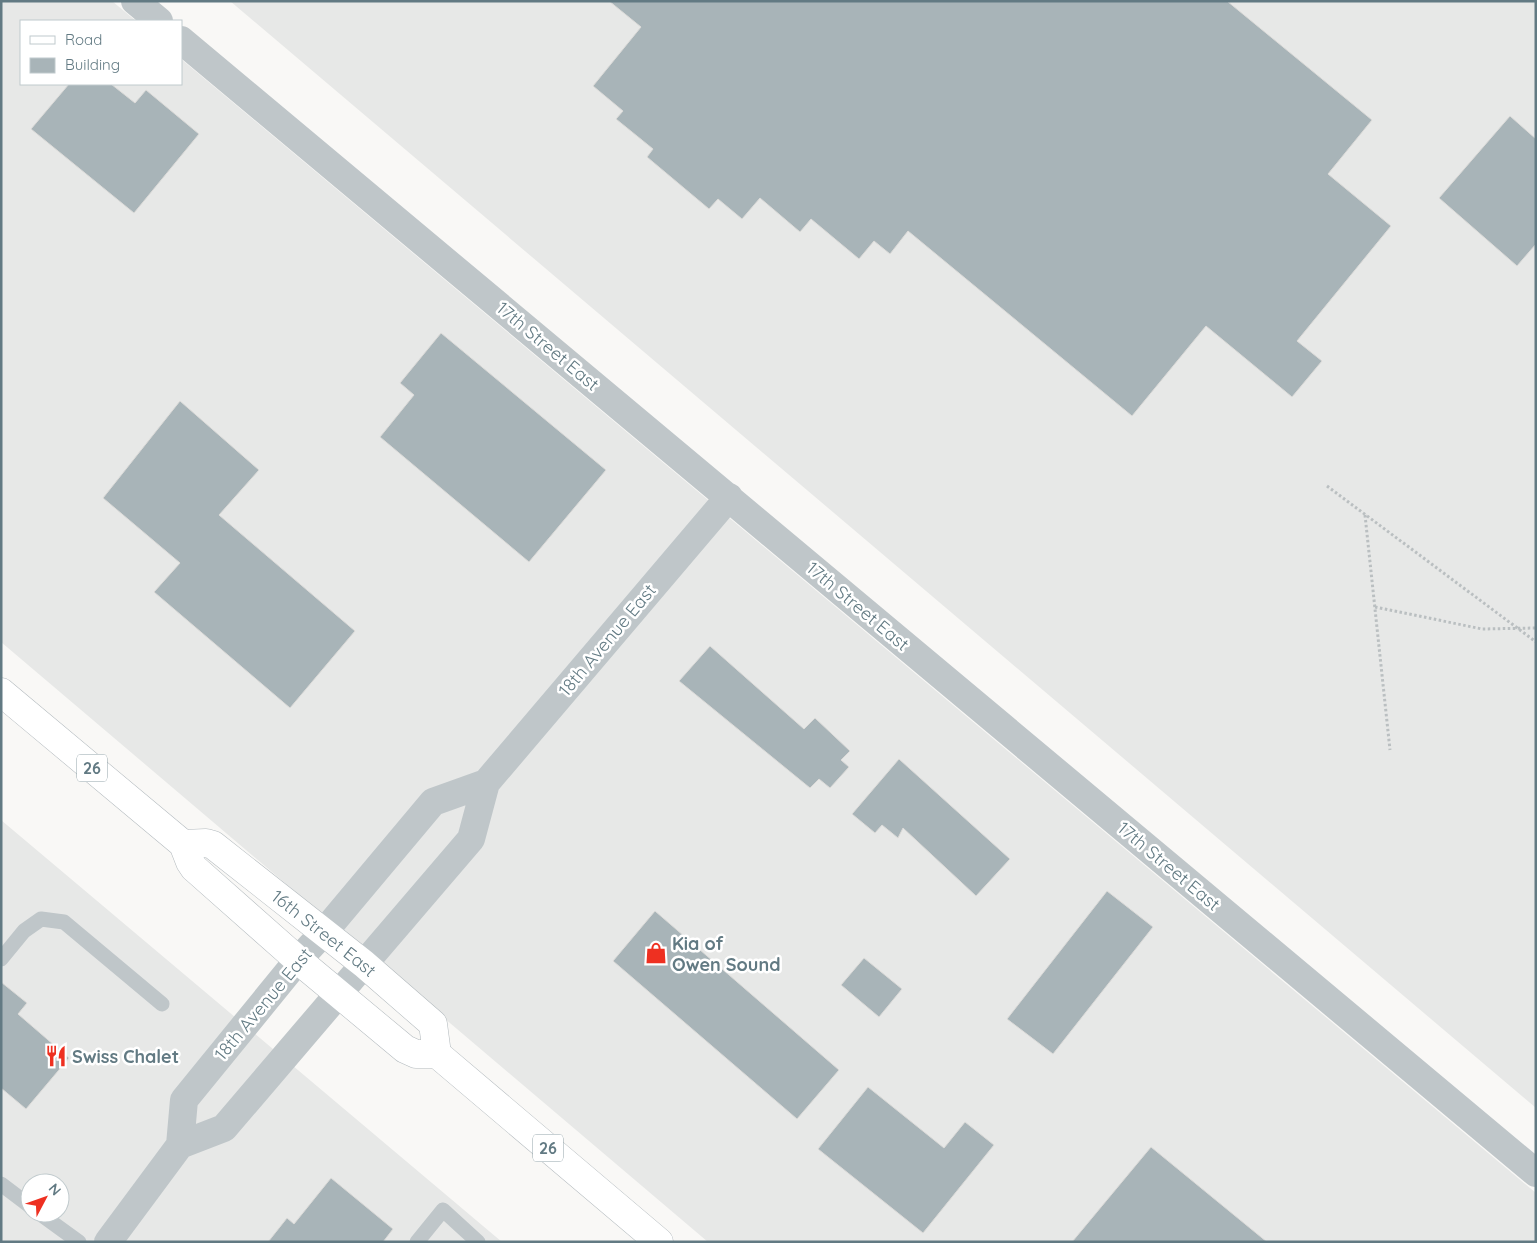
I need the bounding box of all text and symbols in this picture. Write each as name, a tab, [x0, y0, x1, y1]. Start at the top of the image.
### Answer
legend	[20, 20, 182, 85]
text: Road	[65, 30, 102, 49]
text: Building	[65, 55, 120, 74]
street label: 17th Street East	[492, 296, 604, 396]
street label: 17th Street East	[802, 556, 914, 656]
street label: 18th Avenue East	[553, 579, 661, 701]
road number: 26	[77, 754, 107, 781]
street label: 17th Street East	[1113, 816, 1225, 916]
street label: 16th Street East	[267, 884, 382, 981]
place label: Kia of Owen Sound	[672, 932, 780, 976]
shop icon: Kia of Owen Sound	[643, 940, 669, 966]
street label: 18th Avenue East	[209, 943, 317, 1065]
restaurant icon: Swiss Chalet	[43, 1043, 69, 1069]
place label: Swiss Chalet	[72, 1045, 179, 1068]
road number: 26	[533, 1134, 563, 1162]
north arrow	[20, 1173, 70, 1223]
text: N	[45, 1180, 65, 1199]

